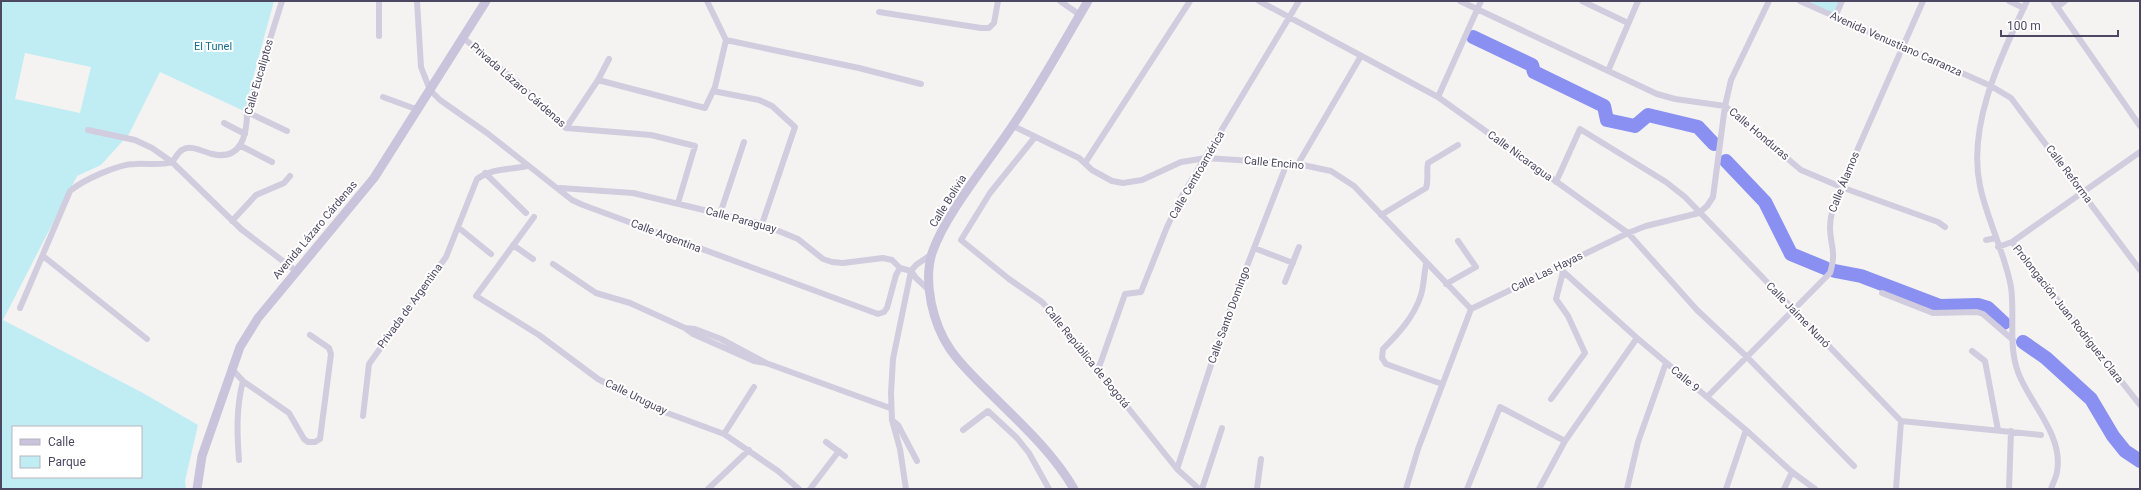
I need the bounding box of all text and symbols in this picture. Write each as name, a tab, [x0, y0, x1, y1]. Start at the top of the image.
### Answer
street label: Avenida Venustiano Carranza	[1828, 9, 1964, 79]
scale bar	[2001, 12, 2118, 38]
text: 100 m	[2007, 19, 2041, 33]
street label: Calle Eucaliptos	[242, 37, 276, 116]
park label: El Tunel	[194, 40, 232, 53]
street label: Privada Lázaro Cárdenas	[468, 40, 569, 130]
street label: Calle Honduras	[1726, 105, 1792, 163]
street label: Calle Nicaragua	[1485, 128, 1555, 184]
street label: Calle Centroamérica	[1167, 129, 1227, 221]
street label: Calle Reforma	[2043, 142, 2095, 206]
street label: Calle Álamos	[1826, 149, 1862, 214]
street label: Calle Encino	[1243, 154, 1305, 172]
street label: Calle Bolivia	[927, 172, 969, 230]
street label: Avenida Lázaro Cárdenas	[270, 178, 360, 282]
street label: Calle Paraguay	[704, 204, 779, 236]
street label: Calle Argentina	[629, 217, 703, 255]
street label: Prolongación Juan Rodríguez Clara	[2010, 242, 2126, 386]
street label: Calle Las Hayas	[1509, 249, 1585, 295]
street label: Privada de Argentina	[375, 261, 445, 351]
street label: Calle Santo Domingo	[1205, 265, 1253, 365]
street label: Calle Jaime Nunó	[1763, 279, 1833, 351]
street label: Calle República de Bogotá	[1042, 303, 1132, 411]
street label: Calle 9	[1668, 363, 1702, 395]
street label: Calle Uruguay	[603, 376, 670, 418]
legend	[12, 426, 142, 478]
text: Calle	[48, 435, 75, 449]
text: Parque	[48, 455, 86, 469]

